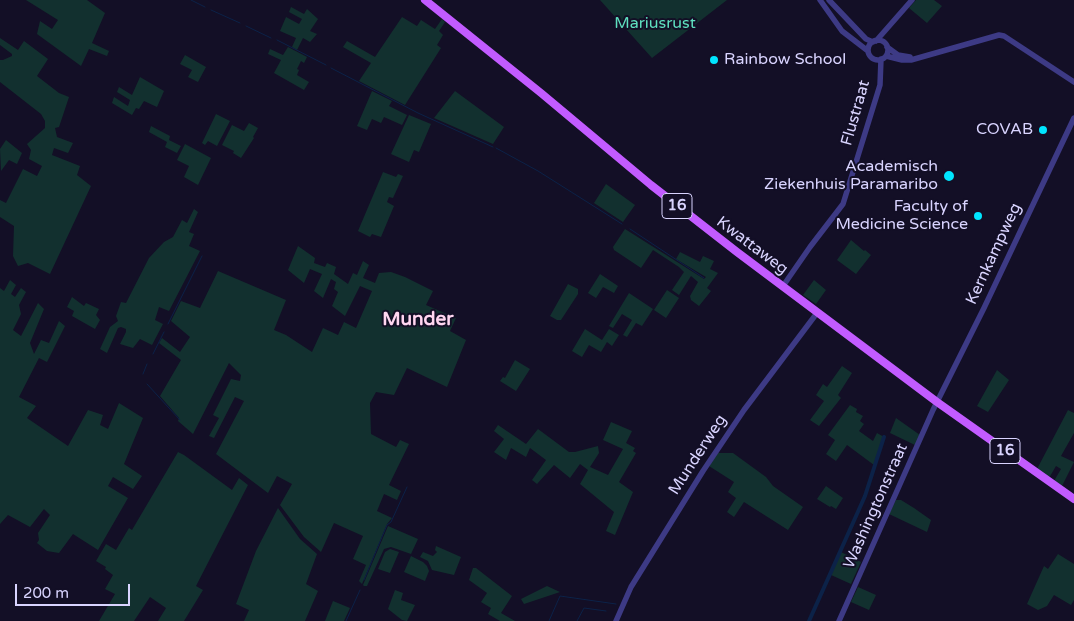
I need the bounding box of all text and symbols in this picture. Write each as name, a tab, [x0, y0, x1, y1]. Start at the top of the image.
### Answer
park label: Mariusrust	[614, 14, 696, 34]
place label: Rainbow School	[724, 50, 846, 70]
marker: Rainbow School	[708, 54, 720, 66]
street label: Flustraat	[838, 78, 874, 148]
place label: COVAB	[976, 120, 1033, 140]
marker: COVAB	[1037, 124, 1049, 136]
place label: Academisch Ziekenhuis Paramaribo	[764, 157, 938, 195]
marker: Academisch Ziekenhuis Paramaribo	[942, 169, 956, 183]
road number: 16	[662, 194, 692, 218]
place label: Faculty of Medicine Science	[835, 197, 968, 235]
street label: Kernkampweg	[962, 200, 1026, 308]
marker: Faculty of Medicine Science	[972, 210, 984, 222]
street label: Kwattaweg	[712, 213, 792, 279]
district label: Munder	[382, 309, 454, 331]
street label: Munderweg	[665, 411, 731, 499]
road number: 16	[990, 438, 1020, 464]
street label: Washingtonstraat	[840, 440, 912, 572]
scale bar	[18, 574, 132, 606]
text: 200 m	[23, 584, 69, 602]

